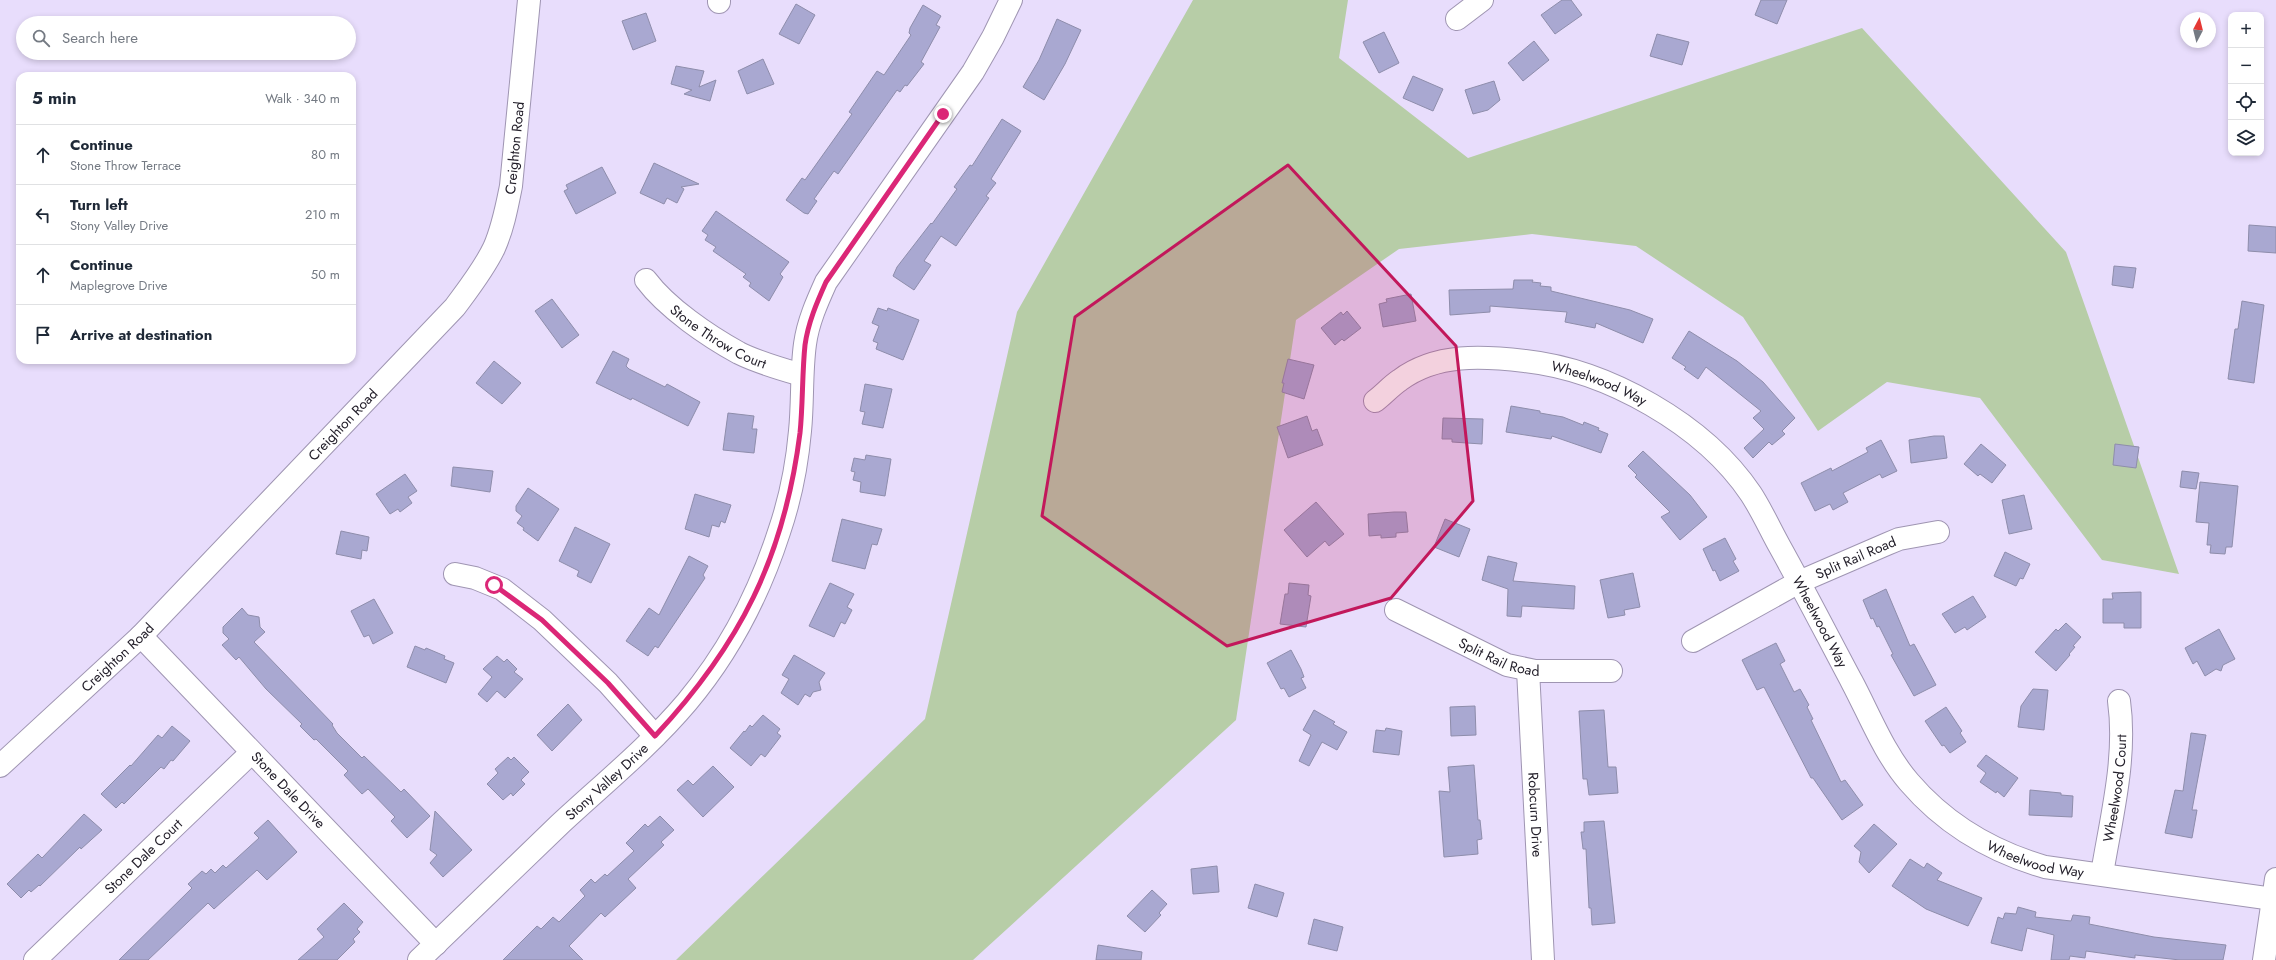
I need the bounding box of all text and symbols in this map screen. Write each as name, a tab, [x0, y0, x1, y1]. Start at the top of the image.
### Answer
north arrow	[2180, 12, 2216, 48]
map controls	[2228, 12, 2264, 156]
button: +	[2228, 12, 2264, 48]
search box	[16, 16, 356, 60]
icon: search	[30, 27, 52, 49]
text: Search here	[62, 27, 138, 49]
button: −	[2228, 48, 2264, 84]
button: locate	[2228, 84, 2264, 120]
text: 5 min	[32, 86, 76, 110]
text: Walk · 340 m	[265, 89, 340, 108]
street label: Creighton Road	[500, 101, 529, 196]
route end	[934, 105, 952, 123]
button: layers	[2228, 120, 2264, 156]
text: Continue	[70, 134, 133, 156]
icon: ahead	[32, 144, 54, 166]
text: 80 m	[311, 145, 340, 164]
text: Stone Throw Terrace	[70, 156, 181, 175]
text: Turn left	[70, 194, 128, 216]
icon: left	[32, 204, 54, 226]
text: 210 m	[305, 205, 340, 224]
text: Stony Valley Drive	[70, 216, 168, 235]
text: Continue	[70, 254, 133, 276]
icon: ahead	[32, 264, 54, 286]
text: 50 m	[311, 265, 340, 284]
text: Maplegrove Drive	[70, 276, 167, 295]
street label: Stone Throw Court	[666, 300, 770, 374]
icon: arrive	[32, 324, 54, 346]
text: Arrive at destination	[70, 324, 212, 346]
street label: Wheelwood Way	[1549, 356, 1651, 411]
street label: Creighton Road	[303, 384, 382, 465]
street label: Split Rail Road	[1812, 531, 1899, 584]
street label: Wheelwood Way	[1788, 572, 1853, 672]
route start	[485, 576, 503, 594]
street label: Creighton Road	[77, 618, 158, 696]
street label: Split Rail Road	[1455, 633, 1539, 681]
street label: Wheelwood Court	[2098, 734, 2131, 844]
street label: Stony Valley Drive	[561, 739, 653, 825]
street label: Stone Dale Drive	[247, 747, 330, 833]
street label: Robcurn Drive	[1523, 772, 1548, 858]
street label: Stone Dale Court	[100, 814, 187, 898]
street label: Wheelwood Way	[1983, 835, 2086, 882]

